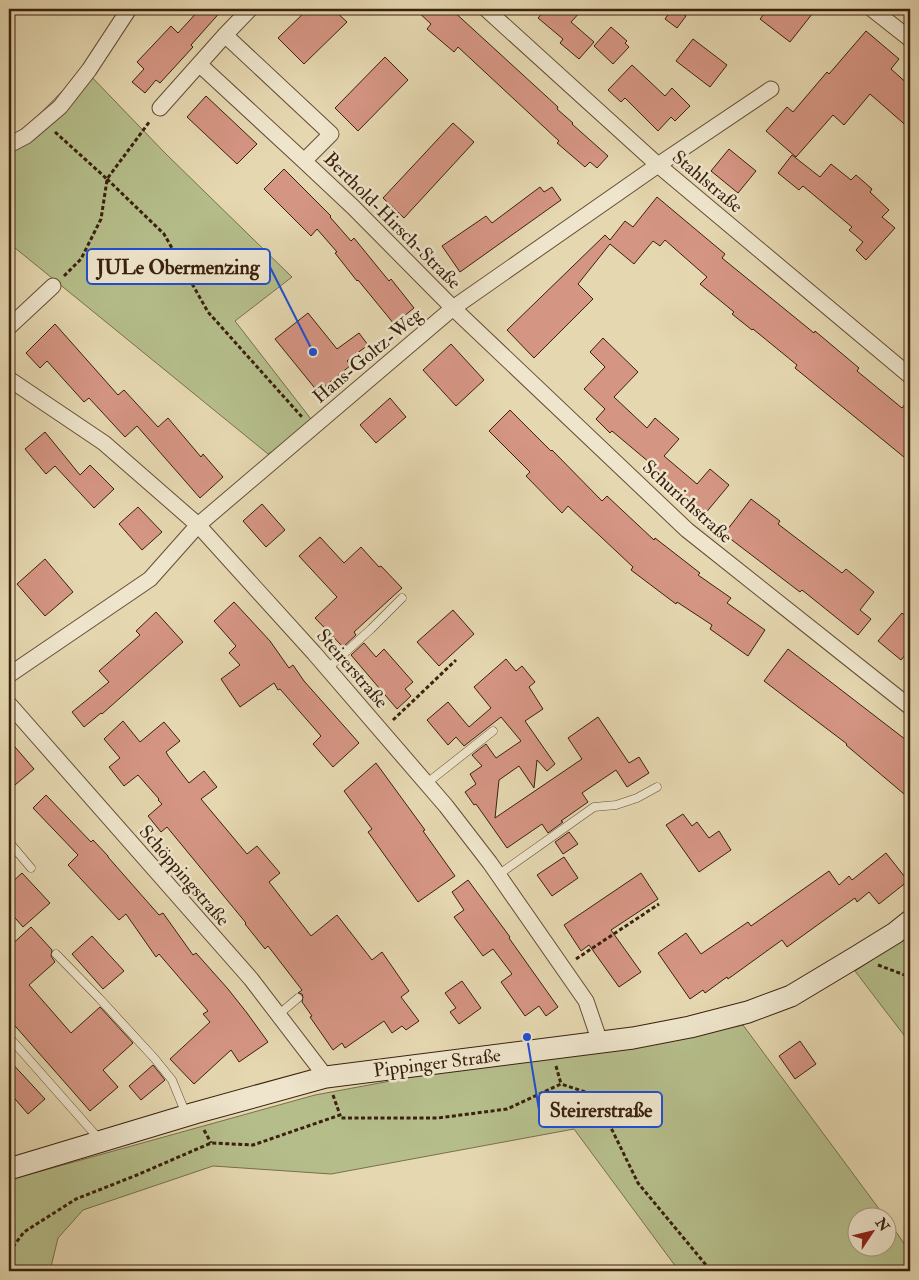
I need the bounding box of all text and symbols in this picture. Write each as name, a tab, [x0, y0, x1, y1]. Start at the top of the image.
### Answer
street label: Stahlstraße	[667, 145, 748, 218]
street label: Berthold-Hirsch-Straße	[319, 147, 466, 294]
callout: JULe Obermenzing	[87, 249, 270, 284]
text: JULe Obermenzing	[95, 255, 261, 281]
street label: Hans-Goltz-Weg	[308, 303, 428, 409]
street label: Schurichstraße	[637, 455, 738, 549]
street label: Steirerstraße	[311, 624, 393, 713]
street label: Schöppingstraße	[133, 820, 235, 932]
street label: Pippinger Straße	[372, 1043, 502, 1084]
callout: Steirerstraße	[539, 1092, 662, 1127]
text: Steirerstraße	[550, 1098, 653, 1123]
north arrow	[846, 1208, 896, 1258]
text: N	[871, 1214, 893, 1235]

